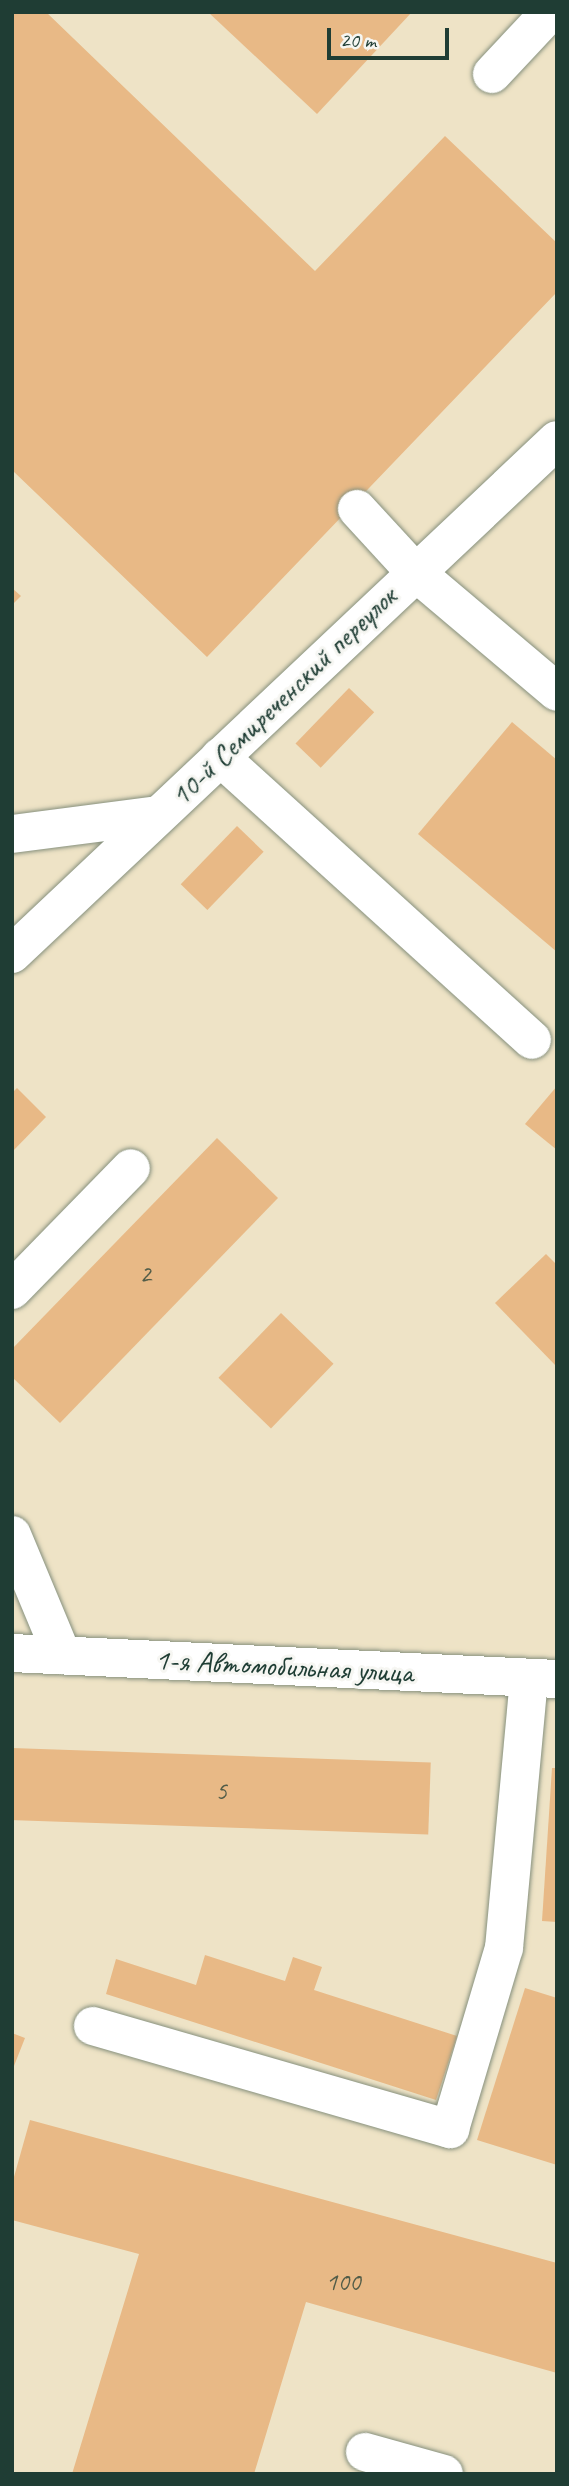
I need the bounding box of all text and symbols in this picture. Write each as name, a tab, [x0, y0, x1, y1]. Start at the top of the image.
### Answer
scale bar	[331, 14, 454, 58]
text: 20 m	[340, 27, 376, 53]
street label: 10-й Семиреченский переулок	[162, 579, 404, 813]
house number: 2	[139, 1258, 151, 1290]
street label: 1-я Автомобильная улица	[154, 1641, 414, 1691]
house number: 5	[215, 1775, 227, 1807]
house number: 100	[325, 2266, 361, 2298]

